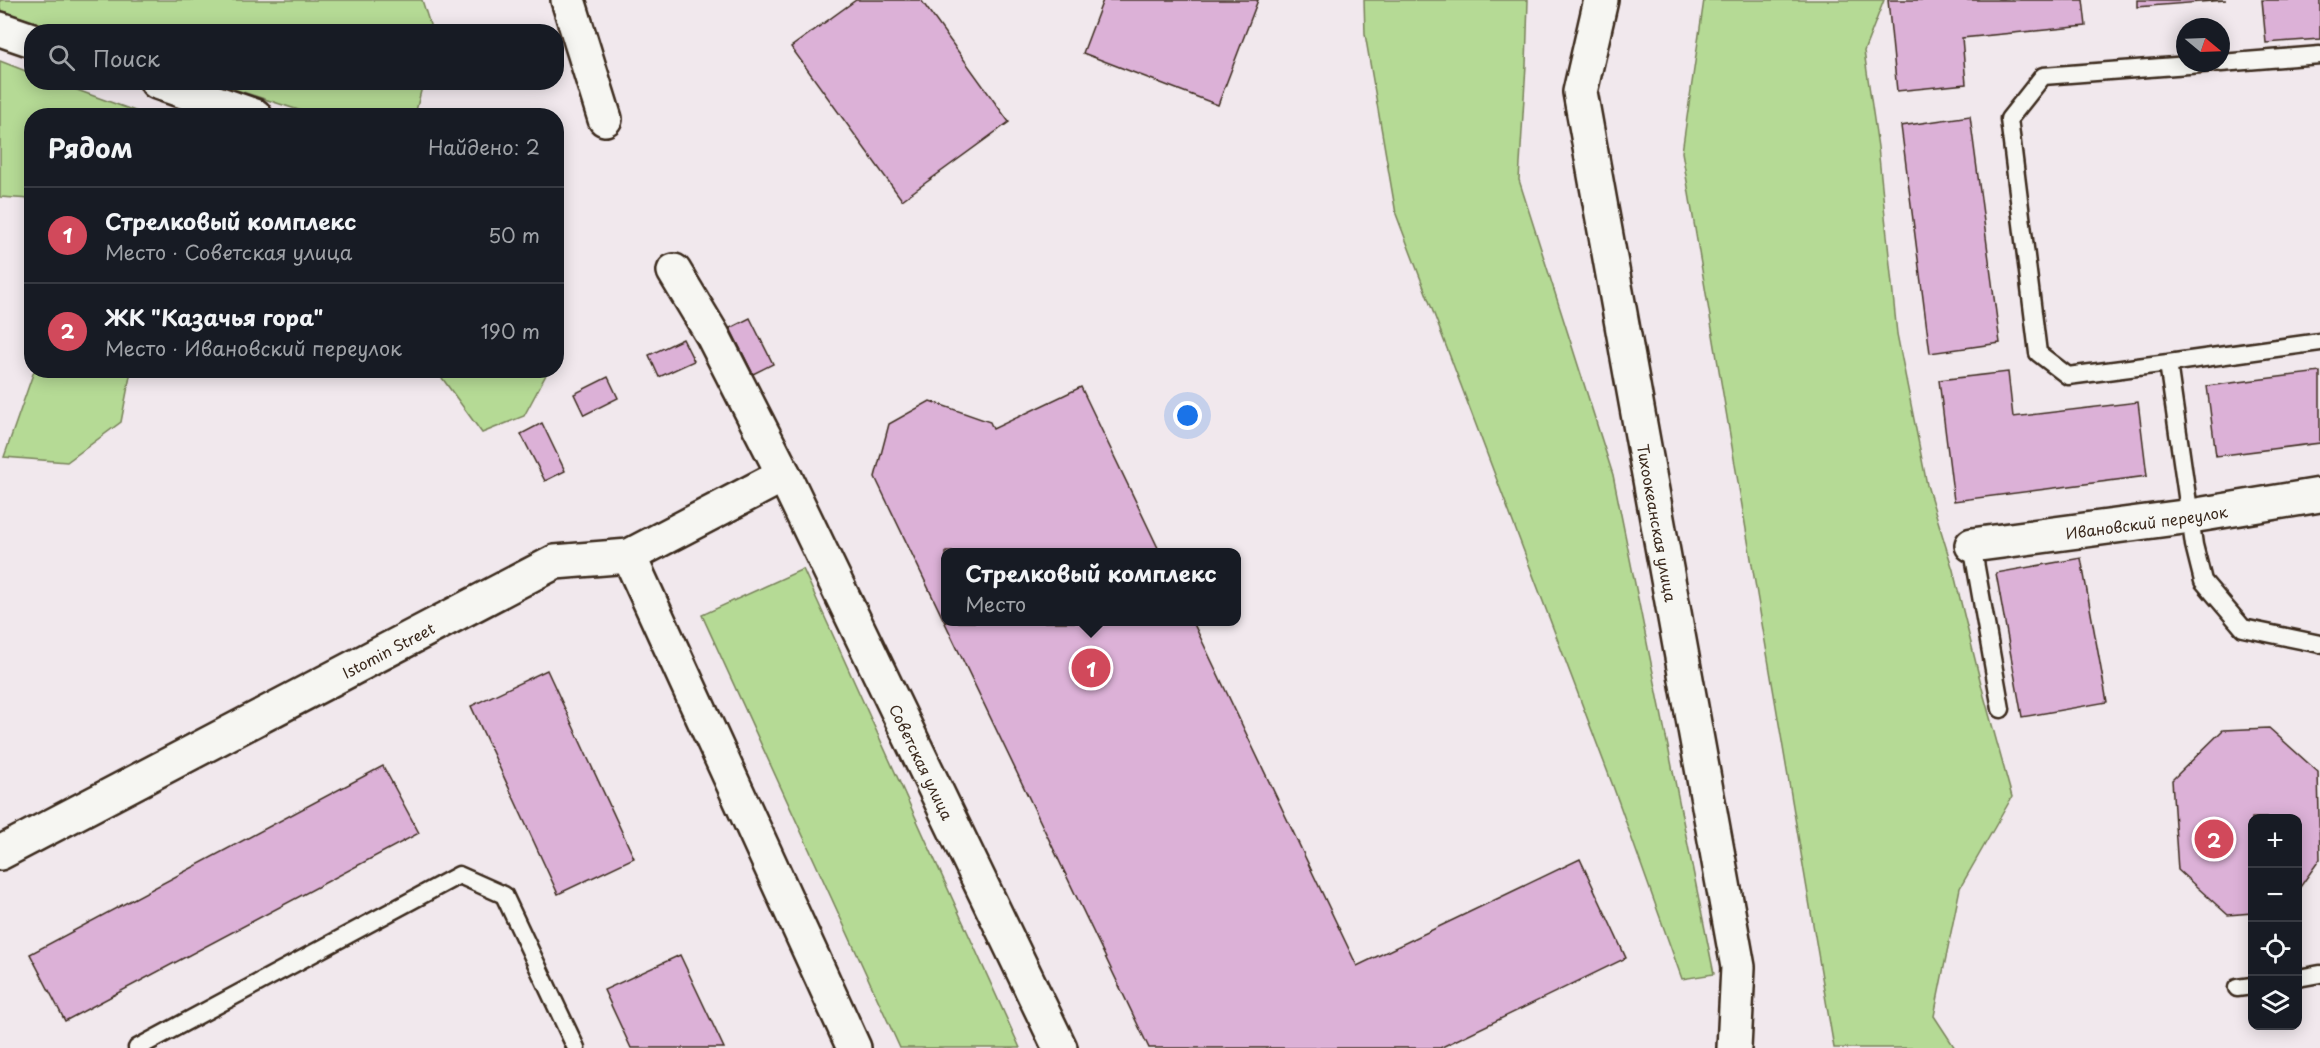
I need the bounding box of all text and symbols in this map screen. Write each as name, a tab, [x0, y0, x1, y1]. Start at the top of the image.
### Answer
north arrow	[2176, 18, 2230, 72]
search box	[24, 24, 564, 90]
icon: search	[45, 41, 78, 74]
text: Поиск	[93, 41, 160, 74]
text: Рядом	[48, 128, 133, 167]
text: Найдено: 2	[428, 132, 540, 162]
text: Стрелковый комплекс	[105, 204, 356, 237]
text: 1	[63, 220, 72, 250]
text: 50 m	[488, 220, 540, 250]
text: Место · Советская улица	[105, 237, 352, 267]
text: ЖК "Казачья гора"	[105, 300, 323, 333]
text: 2	[60, 316, 75, 346]
text: 190 m	[481, 316, 540, 346]
text: Место · Ивановский переулок	[105, 333, 402, 363]
your location	[1173, 401, 1202, 430]
street label: Тихоокеанская улица	[1632, 442, 1683, 604]
street label: Ивановский переулок	[2064, 499, 2229, 544]
popup	[941, 548, 1241, 626]
text: Стрелковый комплекс	[965, 556, 1217, 589]
text: Место	[965, 589, 1026, 619]
street label: Istomin Street	[338, 616, 438, 683]
pin: 1	[1072, 646, 1110, 690]
street label: Советская улица	[884, 700, 960, 824]
map controls	[2248, 814, 2302, 1030]
button: +	[2248, 814, 2302, 868]
pin: 2	[2194, 816, 2234, 862]
button: −	[2248, 868, 2302, 922]
button: locate	[2248, 922, 2302, 976]
button: layers	[2248, 976, 2302, 1030]

